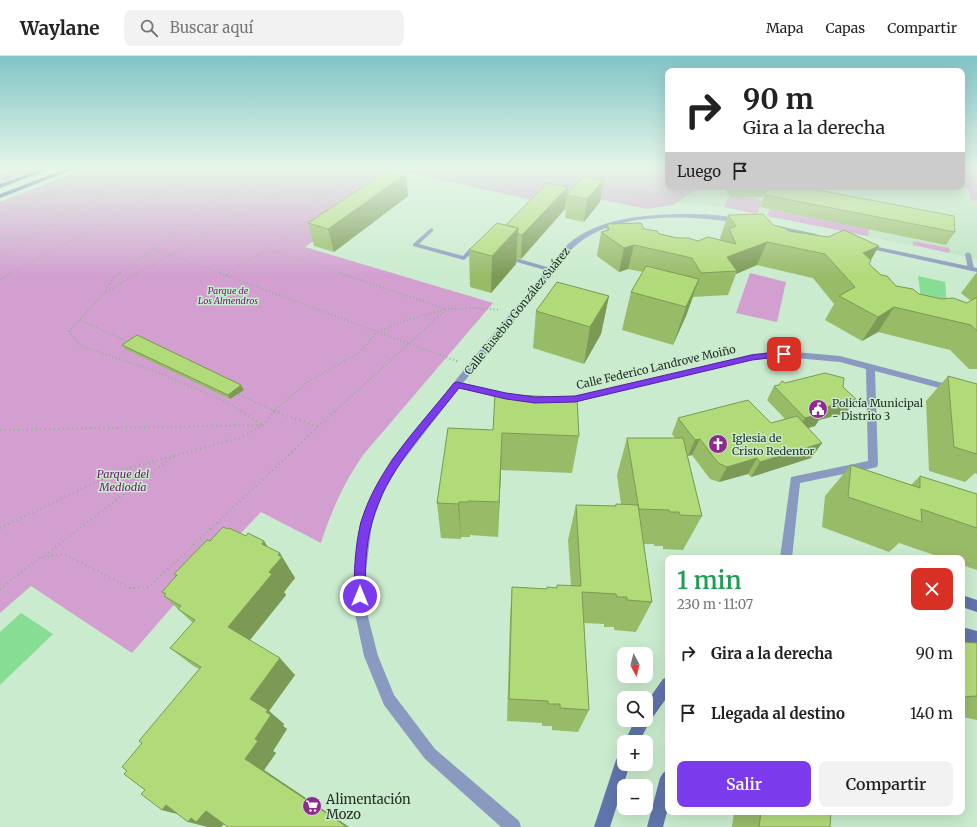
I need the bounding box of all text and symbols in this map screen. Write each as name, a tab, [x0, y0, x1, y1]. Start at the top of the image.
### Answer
search box	[124, 10, 404, 46]
text: Waylane	[20, 16, 100, 40]
icon: search	[138, 17, 160, 39]
text: Buscar aquí	[170, 18, 253, 37]
text: Mapa	[766, 19, 803, 37]
text: Capas	[825, 19, 865, 37]
text: Compartir	[887, 19, 957, 37]
text: 90 m	[743, 81, 814, 117]
icon: right	[677, 84, 729, 136]
text: Gira a la derecha	[743, 116, 885, 139]
icon: arrive	[729, 160, 751, 182]
text: Luego	[677, 162, 721, 181]
street label: Calle Eusebio González Suárez	[461, 244, 573, 378]
park label: Parque de Los Almendros	[198, 285, 258, 306]
pin	[767, 337, 801, 371]
street label: Calle Federico Landrove Moiño	[575, 342, 738, 392]
icon: arrive	[773, 343, 795, 365]
place label: Policía Municipal - Distrito 3	[832, 396, 924, 423]
public building icon: Policía Municipal - Distrito 3	[807, 398, 829, 420]
place label: Iglesia de Cristo Redentor	[732, 431, 815, 458]
church icon: Iglesia de Cristo Redentor	[707, 433, 729, 455]
park label: Parque del Mediodía	[97, 467, 149, 494]
text: 1 min	[677, 565, 742, 596]
button: close	[911, 568, 953, 610]
position arrow	[339, 575, 381, 617]
text: 230 m · 11:07	[677, 596, 753, 613]
icon: right	[677, 642, 699, 664]
text: Gira a la derecha	[711, 644, 833, 663]
text: 90 m	[916, 644, 953, 663]
north arrow	[617, 647, 653, 683]
map controls	[617, 647, 653, 815]
button: search	[617, 691, 653, 727]
icon: arrive	[677, 702, 699, 724]
text: Llegada al destino	[711, 704, 845, 723]
text: 140 m	[910, 704, 953, 723]
button: +	[617, 735, 653, 771]
button: Salir	[677, 761, 811, 807]
button: Compartir	[819, 761, 953, 807]
button: −	[617, 779, 653, 815]
place label: Alimentación Mozo	[325, 791, 411, 823]
supermarket icon: Alimentación Mozo	[301, 795, 323, 817]

